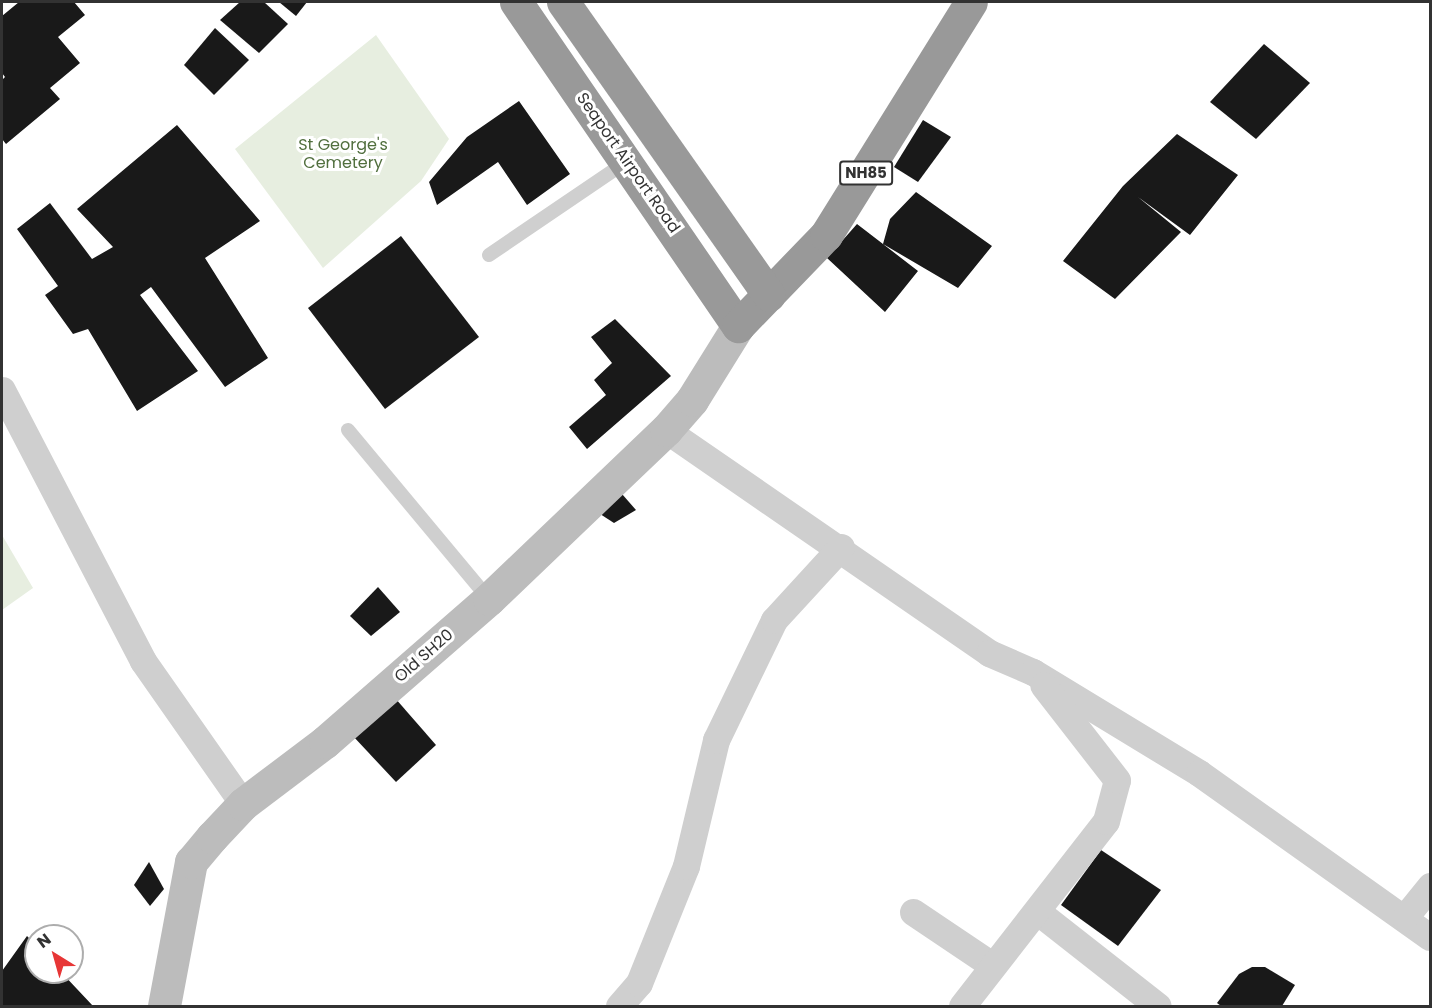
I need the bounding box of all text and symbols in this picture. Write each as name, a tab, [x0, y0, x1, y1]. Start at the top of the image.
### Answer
street label: Seaport Airport Road	[572, 89, 684, 237]
park label: St George's Cemetery	[298, 135, 388, 173]
road number: NH85	[839, 161, 893, 185]
street label: Old SH20	[391, 625, 457, 687]
north arrow	[24, 924, 84, 984]
text: N	[32, 928, 56, 954]

